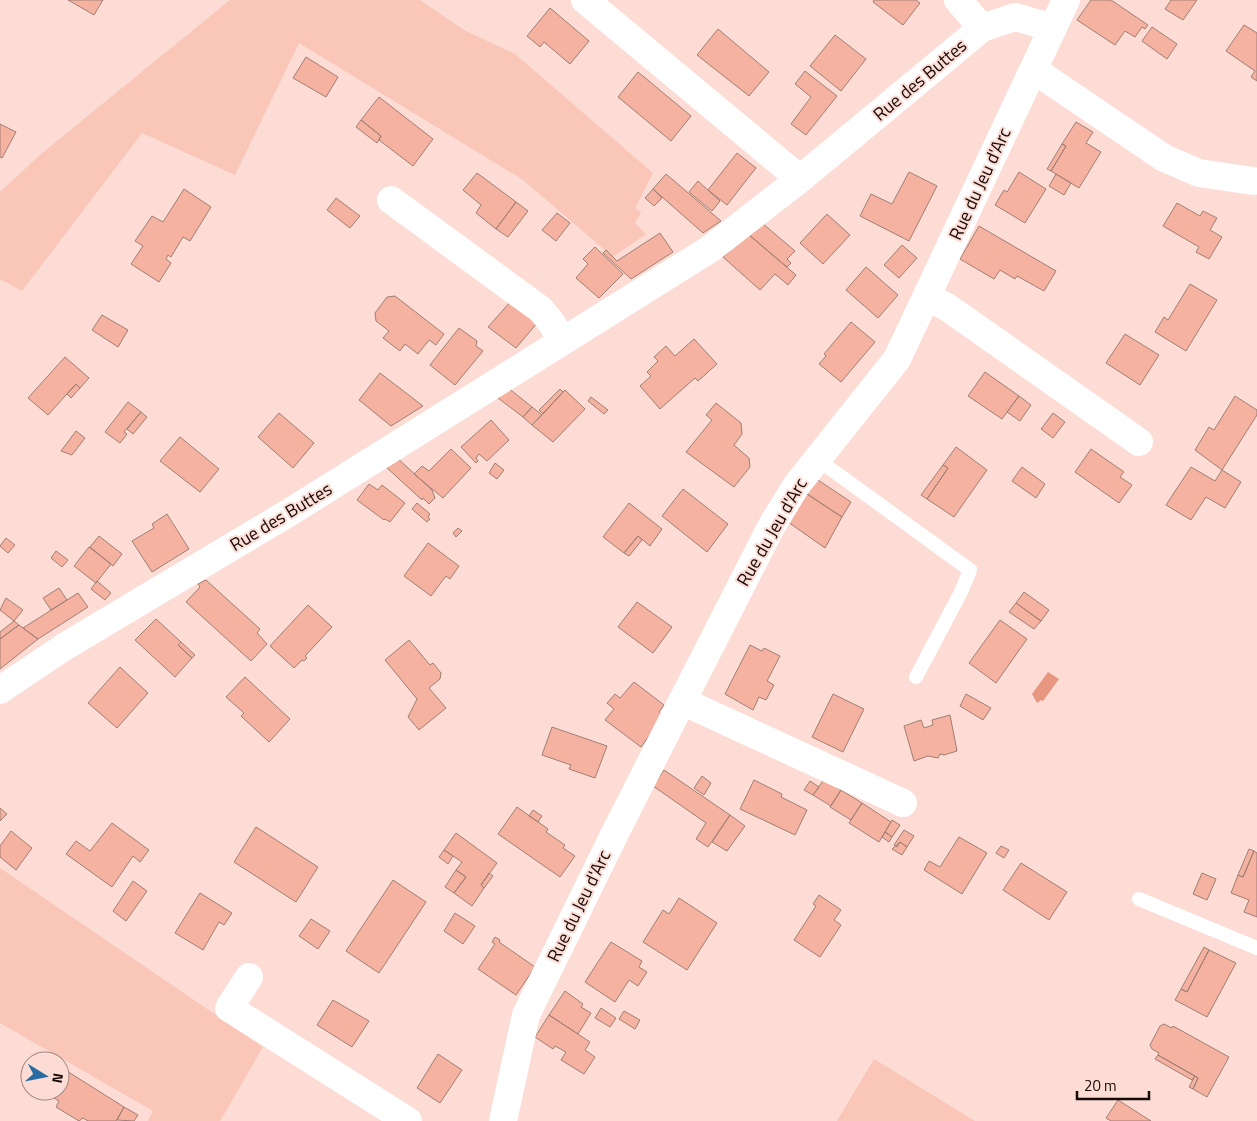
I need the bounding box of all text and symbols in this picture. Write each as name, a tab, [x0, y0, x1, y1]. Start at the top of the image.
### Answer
street label: Rue des Buttes	[867, 32, 973, 127]
street label: Rue du Jeu d'Arc	[942, 123, 1018, 245]
street label: Rue du Jeu d'Arc	[729, 472, 814, 591]
street label: Rue des Buttes	[224, 475, 337, 558]
street label: Rue du Jeu d'Arc	[540, 845, 617, 966]
north arrow	[20, 1051, 70, 1101]
scale bar	[1077, 1068, 1150, 1100]
text: N	[47, 1072, 69, 1085]
text: 20 m	[1084, 1074, 1117, 1097]

